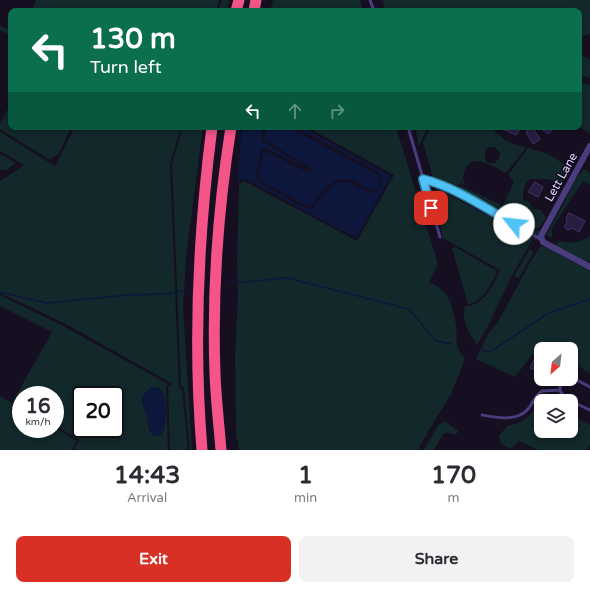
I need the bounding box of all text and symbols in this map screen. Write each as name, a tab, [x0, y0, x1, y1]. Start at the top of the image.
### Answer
text: 130 m	[90, 22, 176, 56]
icon: left	[24, 24, 76, 76]
text: Turn left	[90, 56, 162, 78]
icon: left	[242, 100, 264, 122]
icon: ahead	[284, 100, 306, 122]
icon: right	[326, 100, 348, 122]
street label: Lett Lane	[542, 150, 580, 204]
pin	[414, 191, 448, 225]
icon: arrive	[420, 197, 442, 219]
position arrow	[493, 203, 535, 245]
north arrow	[534, 342, 578, 386]
map controls	[534, 342, 578, 438]
speed limit sign: 20	[72, 386, 124, 438]
button: layers	[534, 394, 578, 438]
text: 16	[25, 395, 51, 419]
text: km/h	[25, 416, 51, 428]
text: 14:43	[114, 461, 180, 490]
text: 1	[298, 461, 313, 490]
text: 170	[431, 461, 476, 490]
text: Arrival	[127, 490, 167, 506]
text: min	[294, 490, 317, 506]
text: m	[448, 490, 460, 506]
button: Exit	[16, 536, 291, 582]
button: Share	[299, 536, 574, 582]

